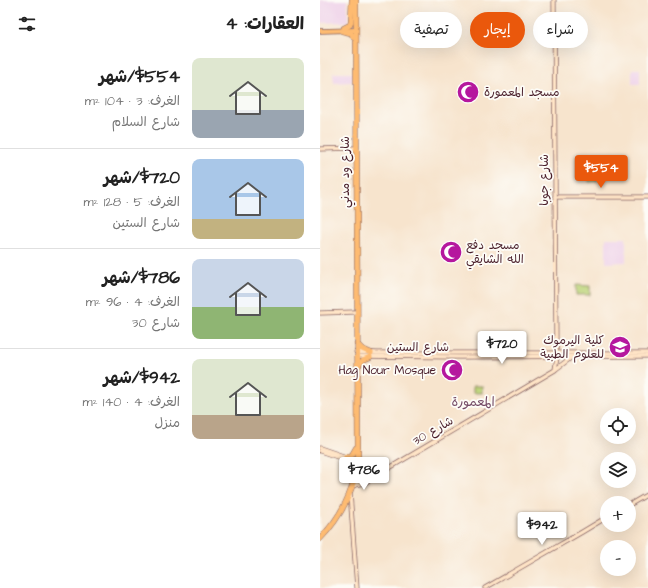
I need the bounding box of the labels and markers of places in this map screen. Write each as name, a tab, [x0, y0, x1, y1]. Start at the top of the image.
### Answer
mosque icon: مسجد المعمورة	[455, 79, 481, 105]
place label: مسجد المعمورة	[484, 84, 559, 101]
pin: $554	[577, 155, 625, 189]
place label: مسجد دفع الله الشايقي	[466, 237, 524, 270]
mosque icon: مسجد دفع الله الشايقي	[438, 239, 464, 265]
pin: $720	[478, 331, 526, 365]
place label: كلية اليرموك للعلوم الطبية	[540, 332, 604, 363]
school or university icon: كلية اليرموك للعلوم الطبية	[607, 334, 633, 360]
mosque icon: Hag Nour Mosque	[439, 357, 465, 383]
place label: Hag Nour Mosque	[338, 362, 437, 380]
pin: $786	[340, 457, 388, 491]
pin: $942	[518, 512, 566, 546]

